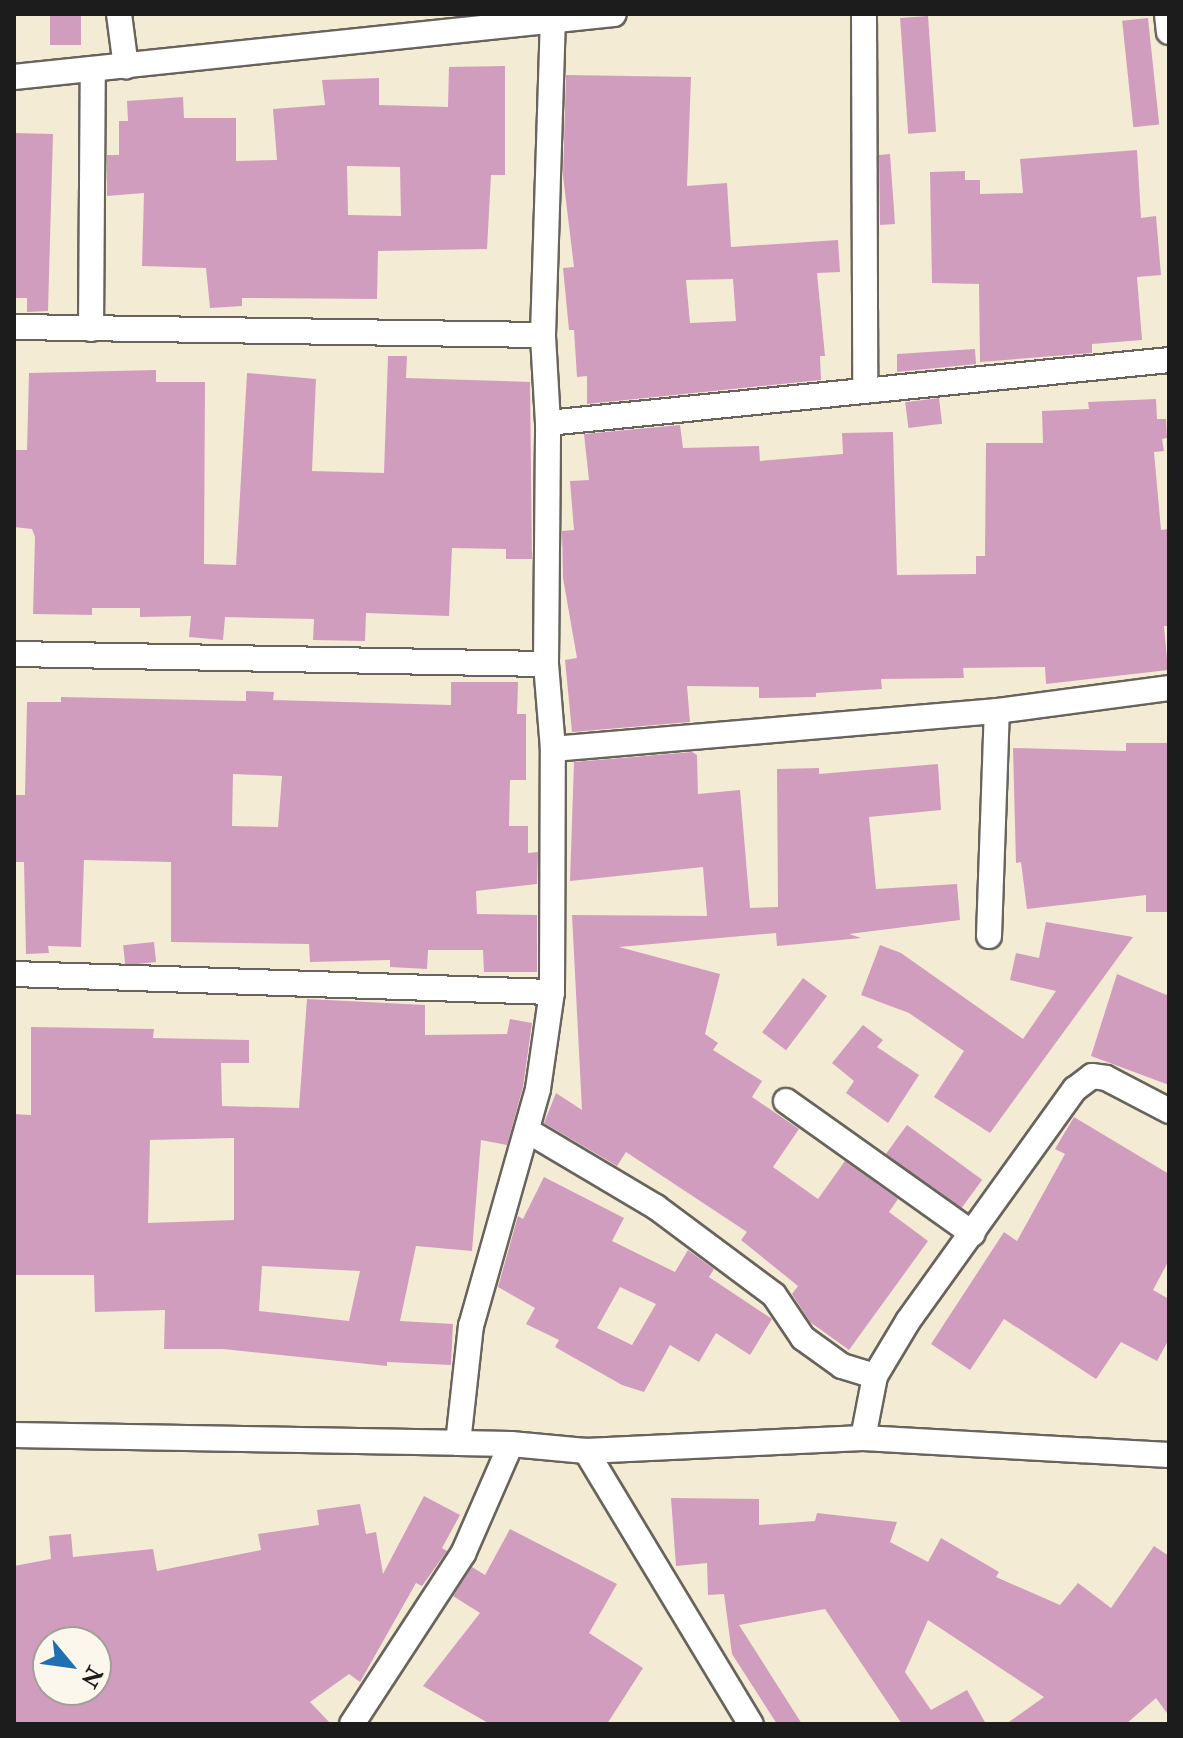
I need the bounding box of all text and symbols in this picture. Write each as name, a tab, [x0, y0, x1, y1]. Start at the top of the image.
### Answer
north arrow	[32, 1626, 112, 1706]
text: N	[74, 1661, 108, 1692]

